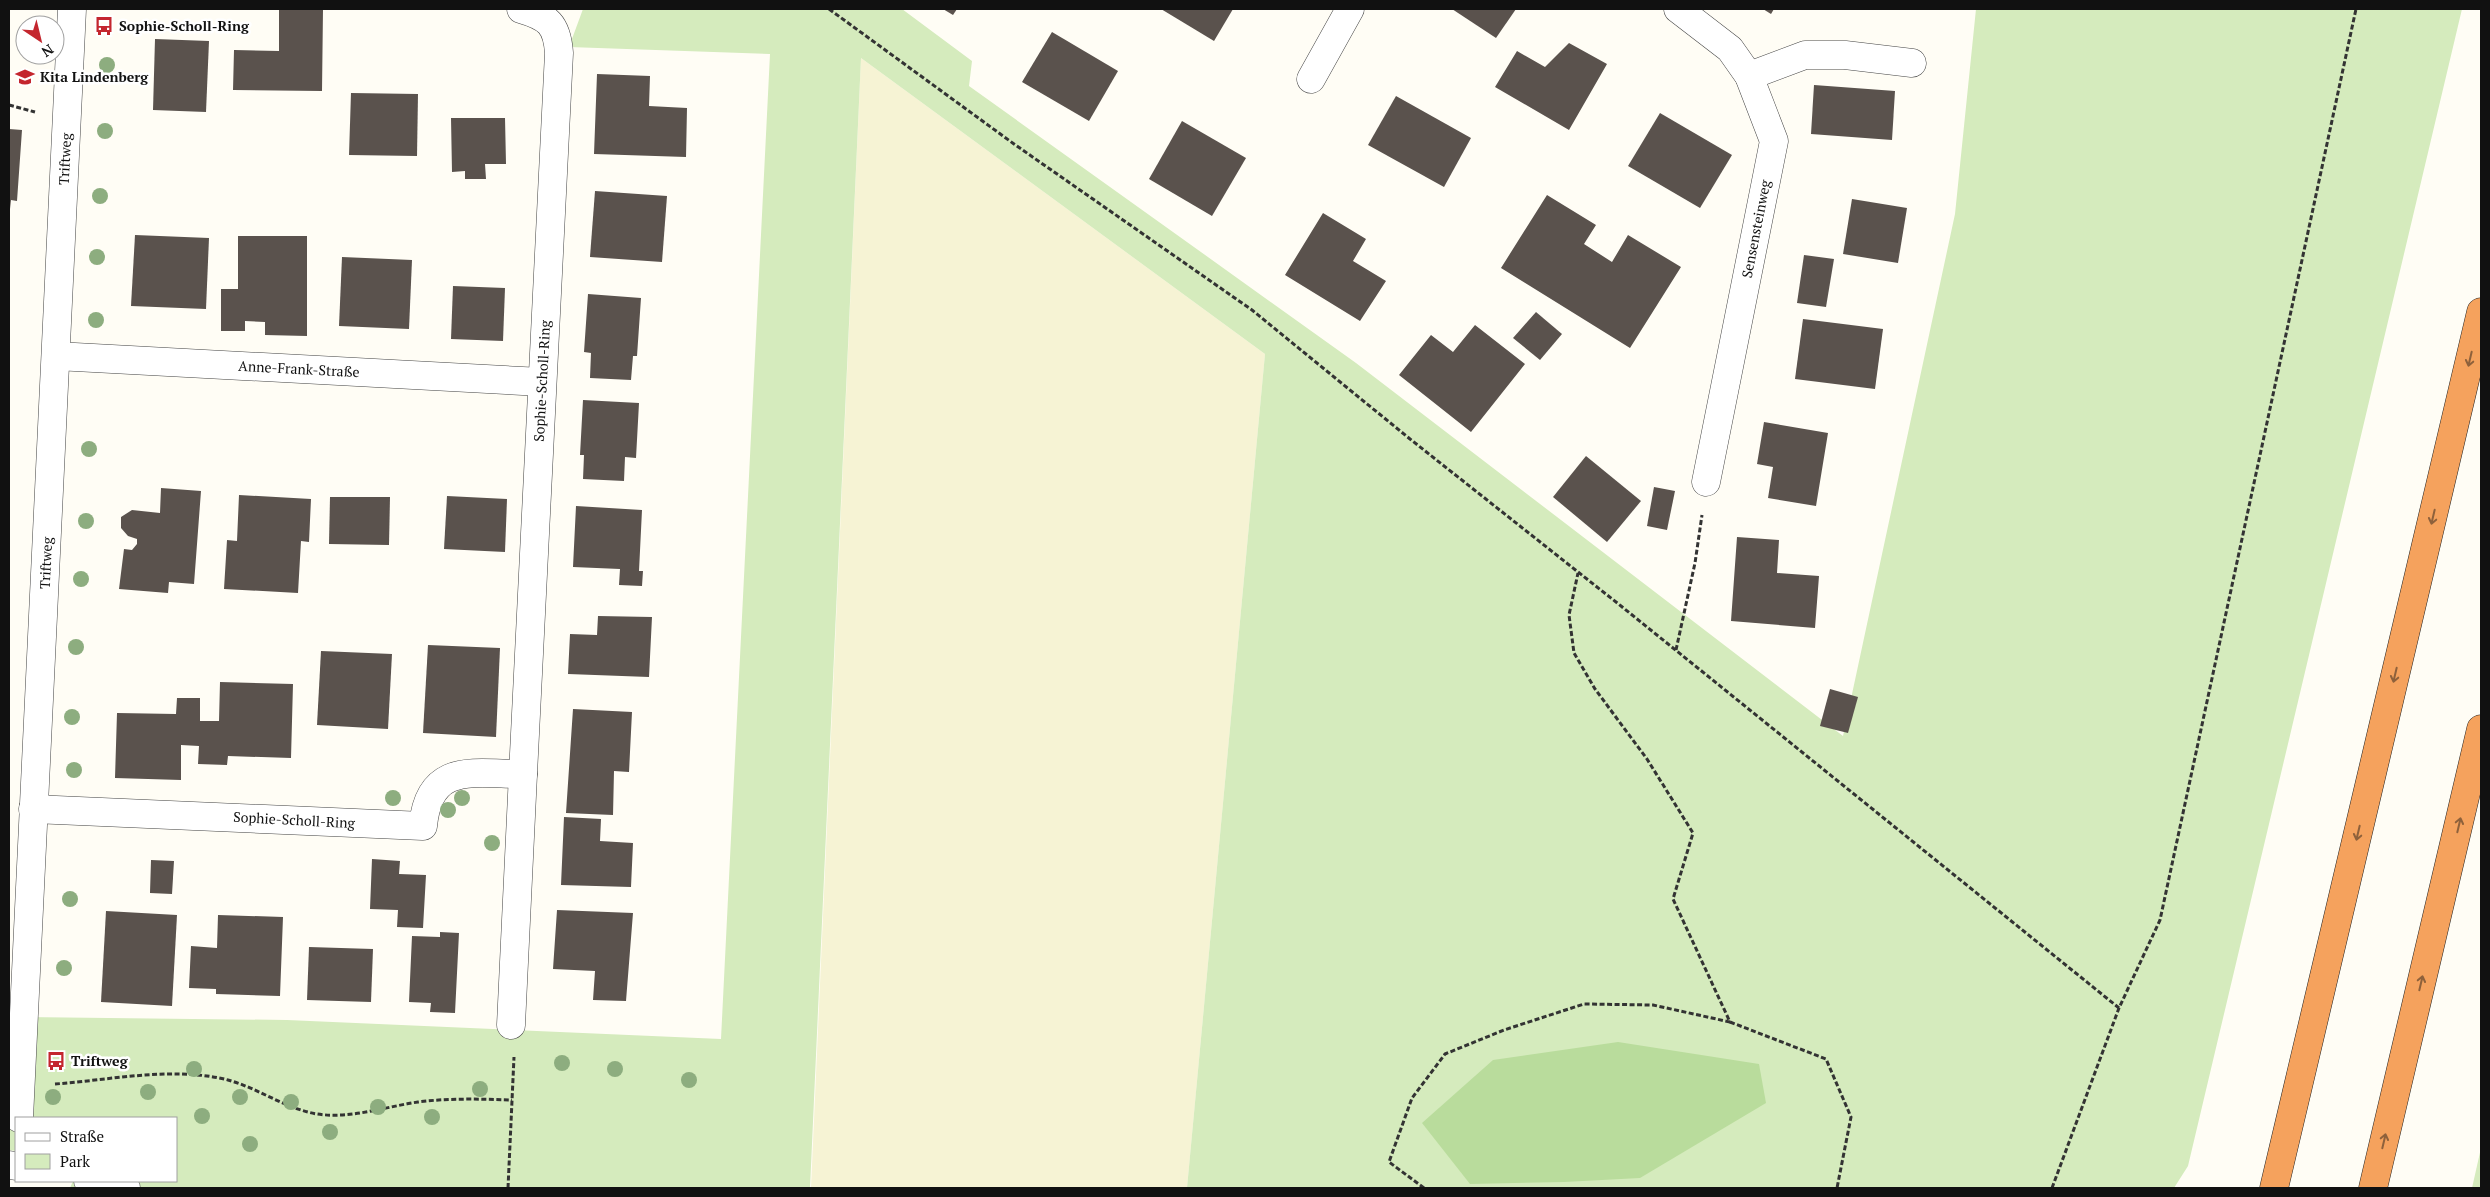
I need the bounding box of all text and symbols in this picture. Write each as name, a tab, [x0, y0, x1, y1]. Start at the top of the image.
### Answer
north arrow	[15, 15, 65, 65]
bus stop icon: Sophie-Scholl-Ring	[93, 15, 115, 37]
place label: Sophie-Scholl-Ring	[119, 16, 250, 35]
text: N	[38, 40, 58, 62]
school or university icon: Kita Lindenberg	[14, 66, 36, 88]
place label: Kita Lindenberg	[40, 67, 149, 86]
street label: Triftweg	[54, 132, 75, 185]
street label: Sensensteinweg	[1737, 178, 1774, 280]
street label: Sophie-Scholl-Ring	[529, 319, 554, 442]
one-way arrow	[2465, 351, 2474, 367]
street label: Anne-Frank-Straße	[238, 356, 360, 381]
one-way arrow	[2428, 509, 2437, 525]
street label: Triftweg	[35, 536, 56, 589]
one-way arrow	[2390, 667, 2399, 683]
street label: Sophie-Scholl-Ring	[233, 807, 356, 832]
one-way arrow	[2455, 817, 2464, 833]
one-way arrow	[2353, 825, 2362, 841]
one-way arrow	[2417, 975, 2426, 991]
bus stop icon: Triftweg	[45, 1050, 67, 1072]
place label: Triftweg	[71, 1051, 129, 1070]
legend	[15, 1117, 178, 1182]
text: Straße	[60, 1126, 104, 1146]
one-way arrow	[2380, 1133, 2389, 1149]
text: Park	[60, 1151, 90, 1171]

